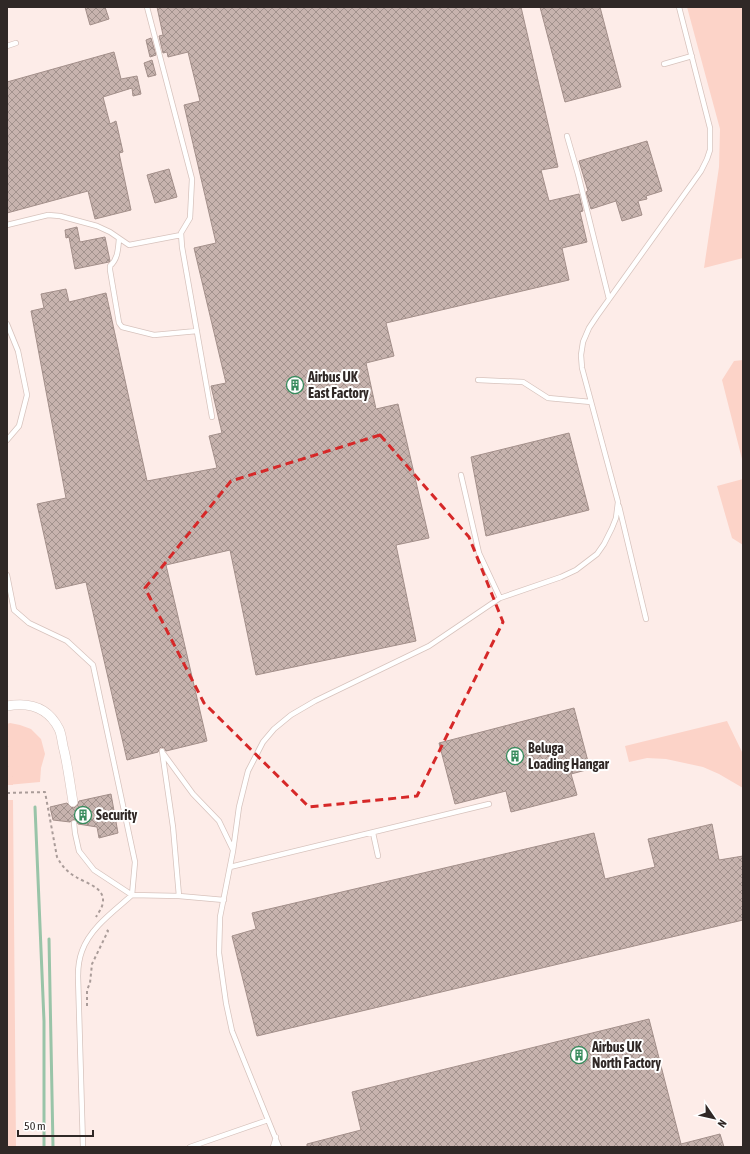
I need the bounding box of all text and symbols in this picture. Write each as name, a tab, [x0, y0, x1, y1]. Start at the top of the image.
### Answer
place label: Airbus UK East Factory	[307, 369, 369, 401]
building icon: Airbus UK East Factory	[285, 375, 305, 395]
place label: Beluga Loading Hangar	[528, 740, 610, 772]
building icon: Beluga Loading Hangar	[505, 746, 525, 766]
building icon: Security	[73, 805, 93, 825]
place label: Security	[96, 807, 137, 823]
place label: Airbus UK North Factory	[591, 1039, 661, 1071]
building icon: Airbus UK North Factory	[569, 1045, 589, 1065]
north arrow	[694, 1098, 734, 1138]
scale bar	[18, 1112, 93, 1138]
text: N	[715, 1118, 729, 1130]
text: 50 m	[24, 1119, 46, 1133]

